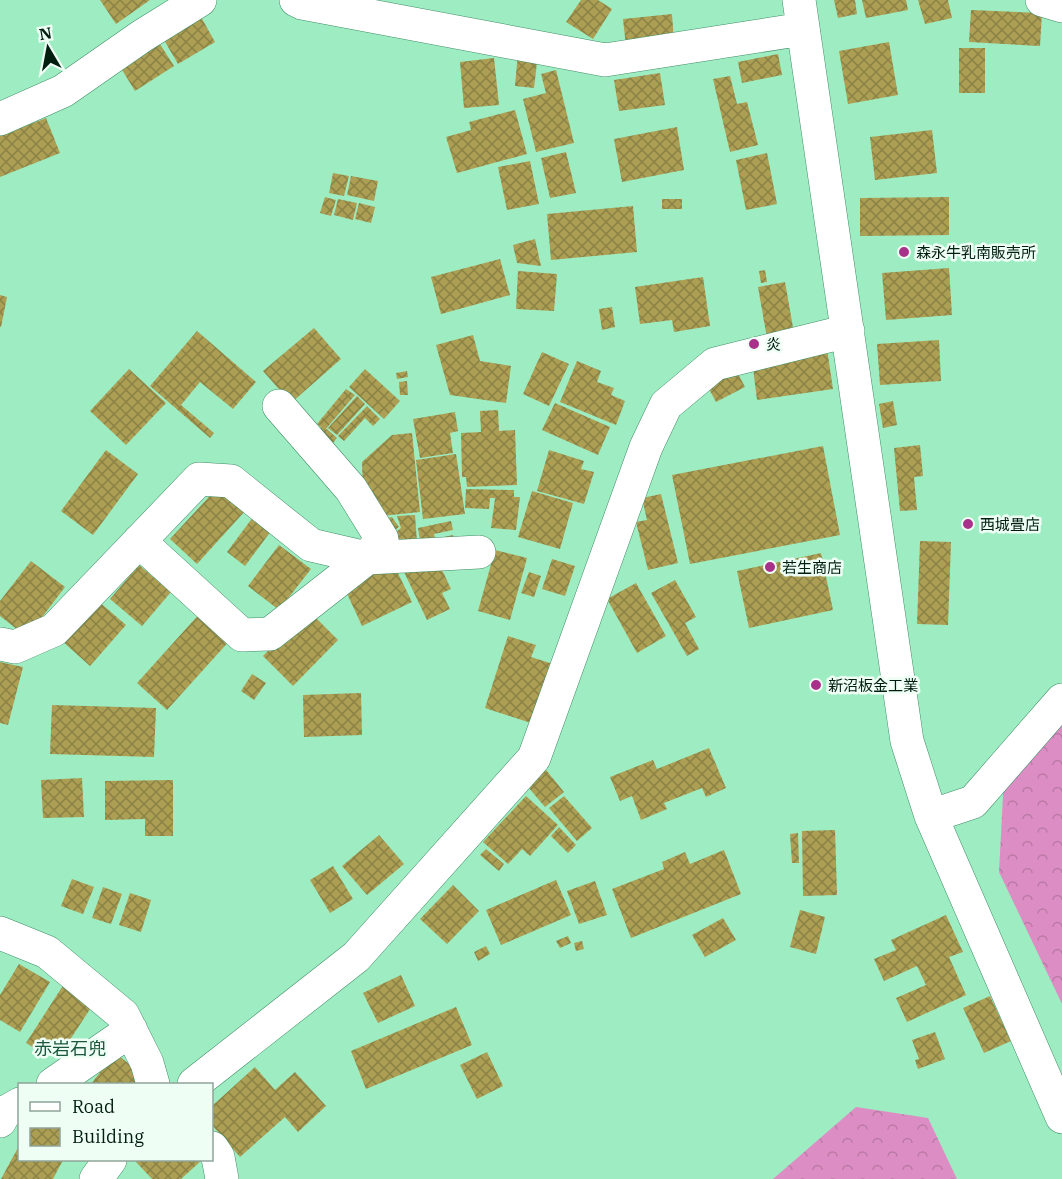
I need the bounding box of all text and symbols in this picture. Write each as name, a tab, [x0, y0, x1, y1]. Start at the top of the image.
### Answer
north arrow	[18, 18, 78, 78]
text: N	[37, 22, 53, 44]
place label: 森永牛乳南販売所	[916, 243, 1036, 262]
marker: 森永牛乳南販売所	[897, 245, 911, 259]
place label: 炎	[766, 335, 781, 354]
marker: 炎	[747, 337, 761, 351]
place label: 西城畳店	[980, 515, 1040, 534]
marker: 西城畳店	[961, 517, 975, 531]
place label: 若生商店	[782, 558, 842, 577]
marker: 若生商店	[763, 560, 777, 574]
place label: 新沼板金工業	[828, 676, 918, 695]
marker: 新沼板金工業	[809, 678, 823, 692]
district label: 赤岩石兜	[34, 1037, 106, 1060]
legend	[18, 1083, 213, 1161]
text: Road	[72, 1095, 115, 1118]
text: Building	[72, 1125, 144, 1148]

